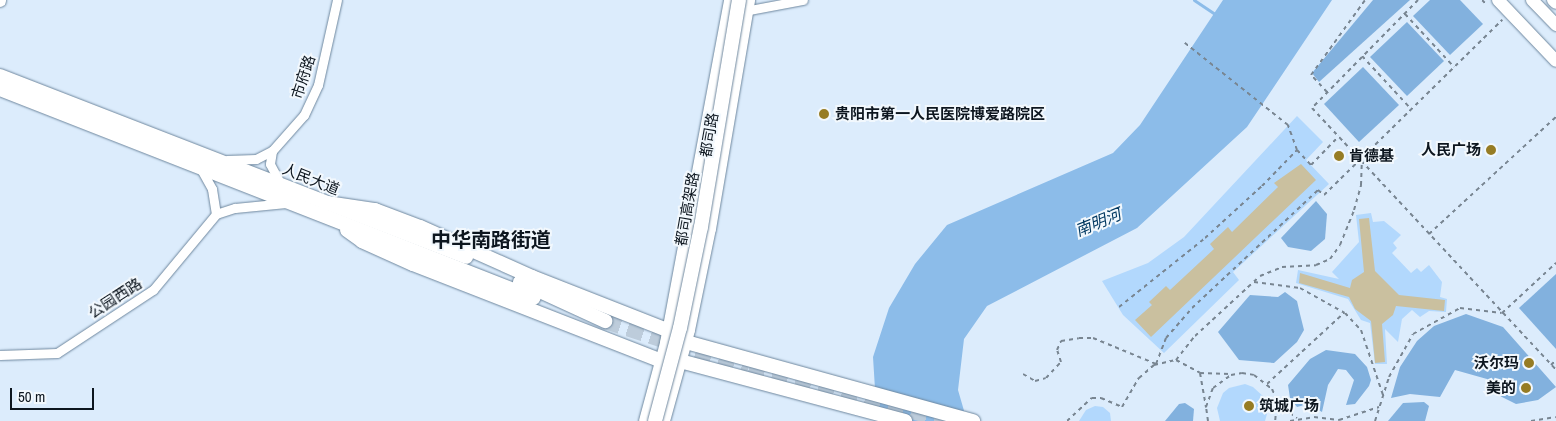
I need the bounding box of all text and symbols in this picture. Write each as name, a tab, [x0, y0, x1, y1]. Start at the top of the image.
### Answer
street label: 市府路	[287, 53, 319, 101]
place label: 贵阳市第一人民医院博爱路院区	[835, 105, 1045, 123]
marker: 贵阳市第一人民医院博爱路院区	[817, 107, 831, 121]
street label: 都司路	[696, 111, 722, 159]
place label: 人民广场	[1421, 141, 1481, 159]
marker: 人民广场	[1485, 144, 1497, 156]
place label: 肯德基	[1349, 147, 1394, 165]
marker: 肯德基	[1333, 150, 1345, 162]
street label: 人民大道	[280, 159, 342, 199]
street label: 都司高架路	[672, 171, 702, 247]
water label: 南明河	[1072, 204, 1124, 240]
district label: 中华南路街道	[431, 227, 551, 251]
street label: 公园西路	[85, 274, 145, 322]
place label: 沃尔玛	[1474, 354, 1519, 372]
marker: 沃尔玛	[1523, 357, 1535, 369]
scale bar	[12, 378, 96, 410]
place label: 美的	[1486, 379, 1516, 397]
marker: 美的	[1520, 382, 1532, 394]
text: 50 m	[18, 386, 45, 407]
place label: 筑城广场	[1259, 397, 1319, 415]
marker: 筑城广场	[1243, 400, 1255, 412]

